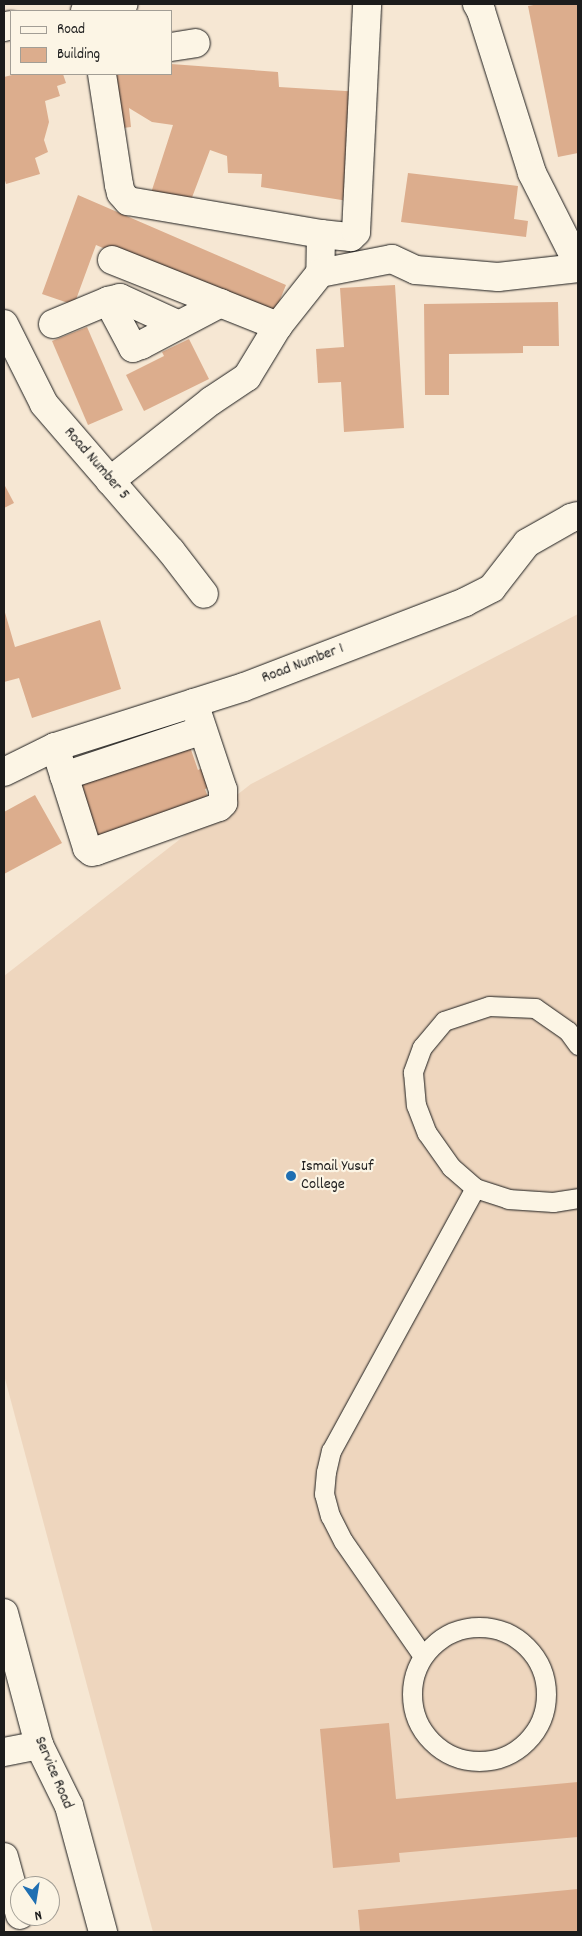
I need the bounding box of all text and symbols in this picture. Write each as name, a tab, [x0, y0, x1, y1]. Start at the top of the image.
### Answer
legend	[10, 10, 172, 75]
text: Road	[57, 19, 85, 41]
text: Building	[57, 44, 100, 66]
street label: Road Number 5	[59, 424, 133, 504]
street label: Road Number 1	[259, 640, 347, 688]
place label: Ismail Yusuf College	[301, 1157, 374, 1195]
marker: Ismail Yusuf College	[285, 1170, 297, 1182]
street label: Service Road	[29, 1734, 77, 1812]
north arrow	[10, 1876, 60, 1926]
text: N	[33, 1904, 44, 1925]

